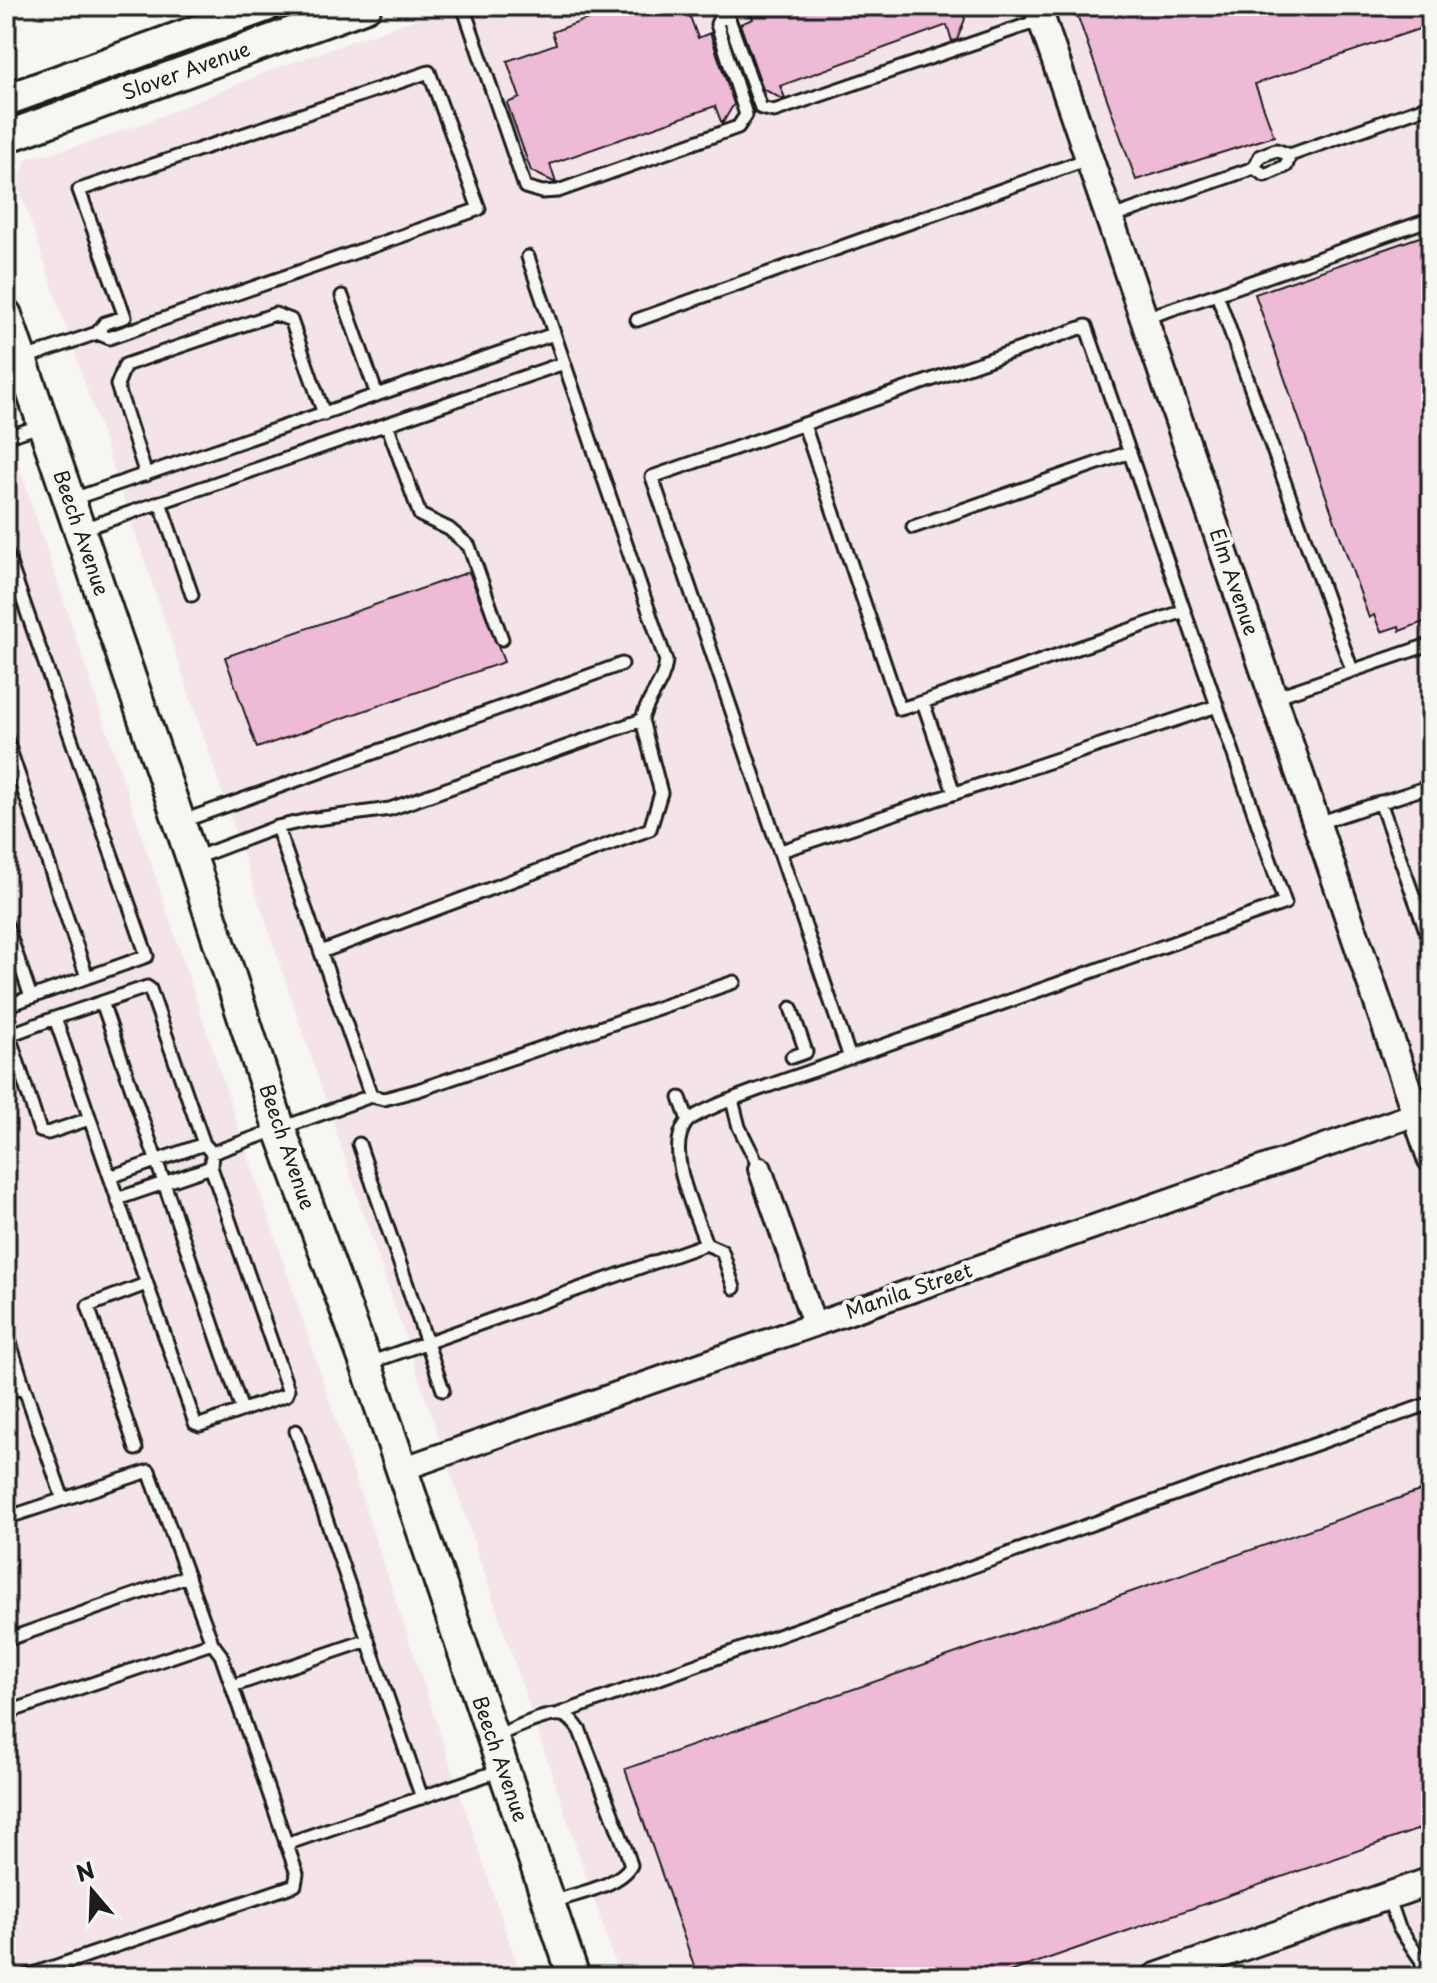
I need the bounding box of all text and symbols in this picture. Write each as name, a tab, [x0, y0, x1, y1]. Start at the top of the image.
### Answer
street label: Slover Avenue	[117, 33, 254, 107]
street label: Beech Avenue	[46, 466, 118, 600]
street label: Elm Avenue	[1203, 524, 1267, 639]
street label: Beech Avenue	[252, 1080, 324, 1214]
street label: Manila Street	[841, 1254, 976, 1326]
street label: Beech Avenue	[465, 1692, 537, 1826]
north arrow	[52, 1851, 132, 1931]
text: N	[71, 1852, 99, 1889]

